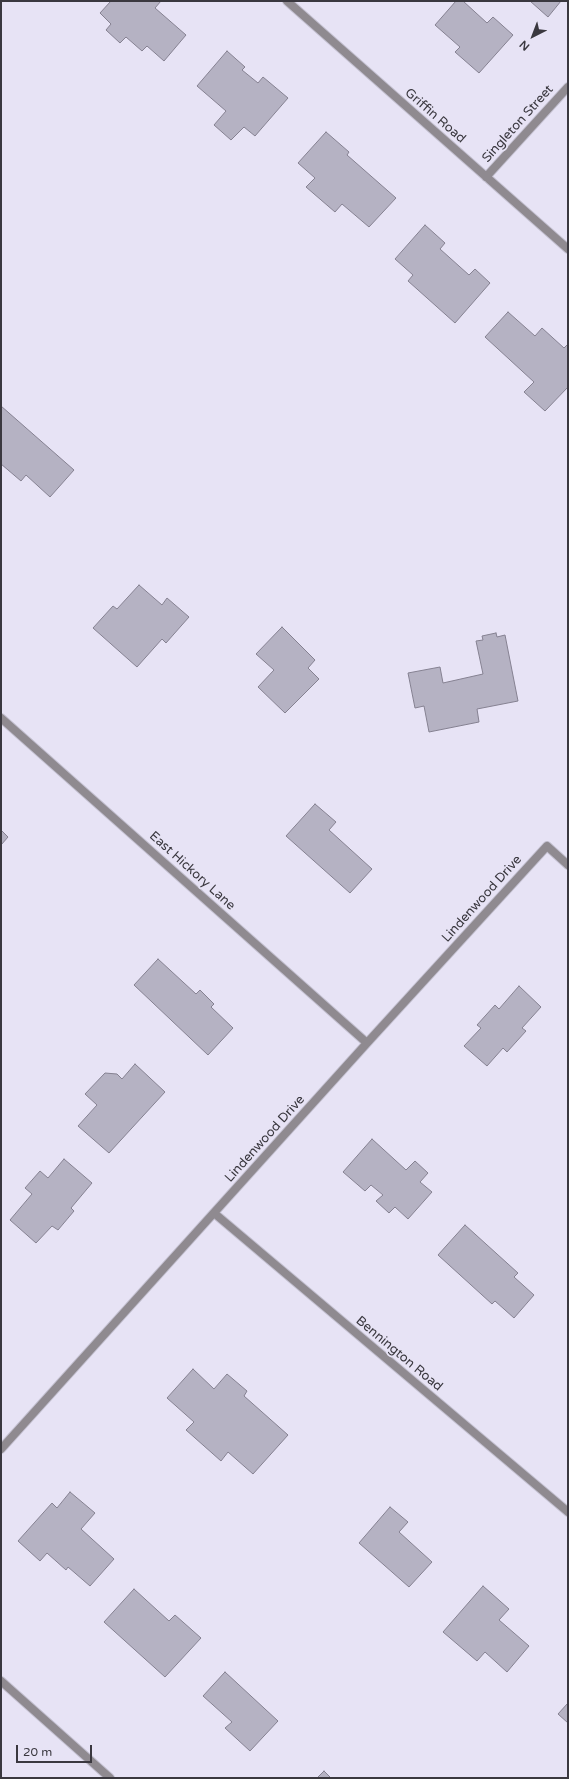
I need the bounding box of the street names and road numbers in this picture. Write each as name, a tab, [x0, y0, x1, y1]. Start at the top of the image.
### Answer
street label: Singleton Street	[479, 82, 557, 166]
street label: Griffin Road	[401, 85, 469, 147]
street label: East Hickory Lane	[146, 828, 238, 914]
street label: Lindenwood Drive	[439, 852, 525, 946]
street label: Lindenwood Drive	[222, 1092, 308, 1186]
street label: Bennington Road	[353, 1313, 445, 1395]

